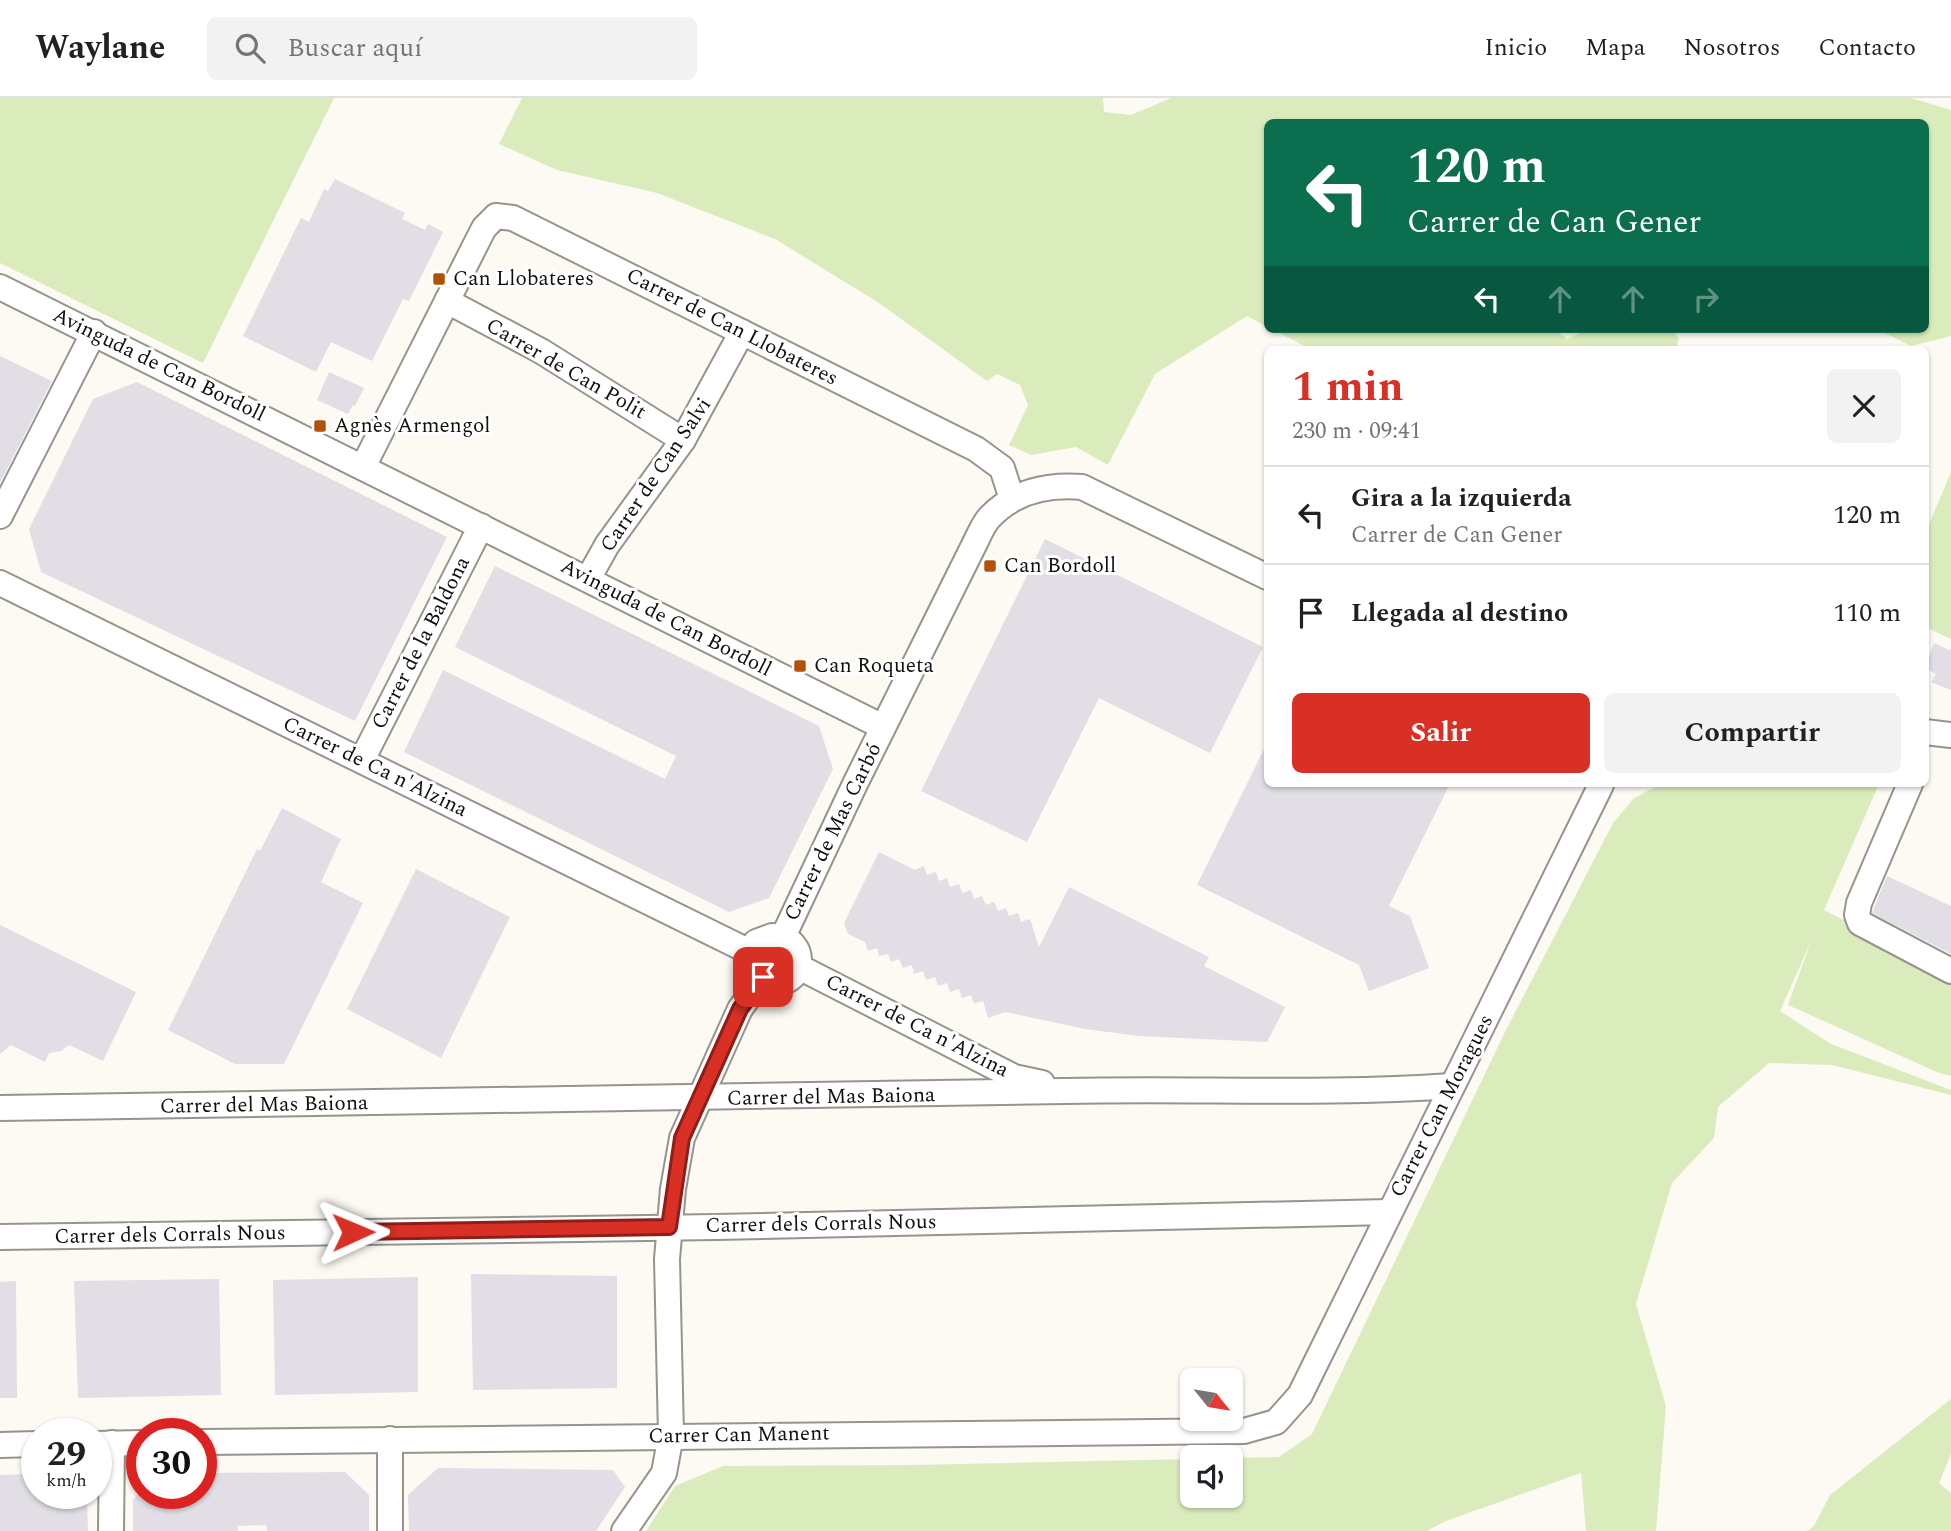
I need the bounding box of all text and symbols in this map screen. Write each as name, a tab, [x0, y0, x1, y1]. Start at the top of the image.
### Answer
search box	[207, 17, 697, 80]
text: Waylane	[35, 23, 165, 73]
text: Buscar aquí	[287, 28, 422, 68]
icon: search	[231, 29, 269, 67]
text: Inicio	[1484, 30, 1547, 66]
text: Mapa	[1585, 30, 1645, 66]
text: Nosotros	[1683, 30, 1780, 66]
text: Contacto	[1818, 30, 1916, 66]
text: 120 m	[1407, 130, 1546, 205]
icon: left	[1292, 147, 1383, 238]
text: Carrer de Can Gener	[1407, 198, 1701, 247]
street label: Carrer de Can Llobateres	[620, 260, 844, 394]
place label: Can Llobateres	[453, 263, 594, 295]
marker: Can Llobateres	[431, 271, 447, 287]
icon: left	[1468, 280, 1506, 318]
icon: ahead	[1541, 280, 1579, 318]
icon: ahead	[1614, 280, 1652, 318]
icon: right	[1687, 280, 1725, 318]
street label: Avinguda de Can Bordoll	[47, 299, 271, 431]
street label: Carrer de Can Polit	[480, 310, 652, 428]
text: 1 min	[1292, 356, 1404, 419]
button: close	[1827, 369, 1901, 443]
street label: Carrer de Can Salvi	[592, 391, 720, 559]
place label: Agnès Armengol	[334, 410, 491, 442]
text: 230 m · 09:41	[1292, 414, 1421, 449]
marker: Agnès Armengol	[312, 418, 328, 434]
text: Gira a la izquierda	[1351, 478, 1572, 518]
text: 120 m	[1833, 495, 1901, 535]
icon: left	[1292, 496, 1330, 534]
text: Carrer de Can Gener	[1351, 518, 1563, 553]
street label: Carrer de la Baldona	[364, 550, 479, 735]
place label: Can Bordoll	[1004, 550, 1116, 582]
street label: Avinguda de Can Bordoll	[555, 551, 777, 685]
marker: Can Bordoll	[982, 558, 998, 574]
text: Llegada al destino	[1351, 593, 1568, 633]
text: 110 m	[1833, 593, 1901, 633]
icon: arrive	[1292, 594, 1330, 632]
place label: Can Roqueta	[814, 650, 934, 682]
marker: Can Roqueta	[792, 658, 808, 674]
button: Salir	[1292, 693, 1590, 773]
button: Compartir	[1604, 693, 1901, 773]
street label: Carrer de Ca n'Alzina	[277, 708, 474, 826]
street label: Carrer de Mas Carbó	[776, 737, 890, 927]
pin	[733, 947, 793, 1007]
icon: arrive	[744, 958, 782, 996]
street label: Carrer de Ca n'Alzina	[820, 966, 1015, 1086]
street label: Carrer Can Moragues	[1382, 1009, 1502, 1203]
street label: Carrer del Mas Baiona	[727, 1079, 936, 1115]
street label: Carrer del Mas Baiona	[160, 1087, 369, 1123]
position arrow	[316, 1195, 390, 1269]
street label: Carrer dels Corrals Nous	[705, 1206, 937, 1242]
street label: Carrer dels Corrals Nous	[54, 1217, 286, 1253]
north arrow	[1180, 1368, 1242, 1432]
map controls	[1180, 1368, 1243, 1508]
street label: Carrer Can Manent	[648, 1417, 830, 1453]
speed limit sign: 30	[126, 1418, 217, 1509]
text: 29	[47, 1428, 86, 1481]
button: sound	[1180, 1445, 1243, 1508]
text: km/h	[46, 1467, 87, 1494]

